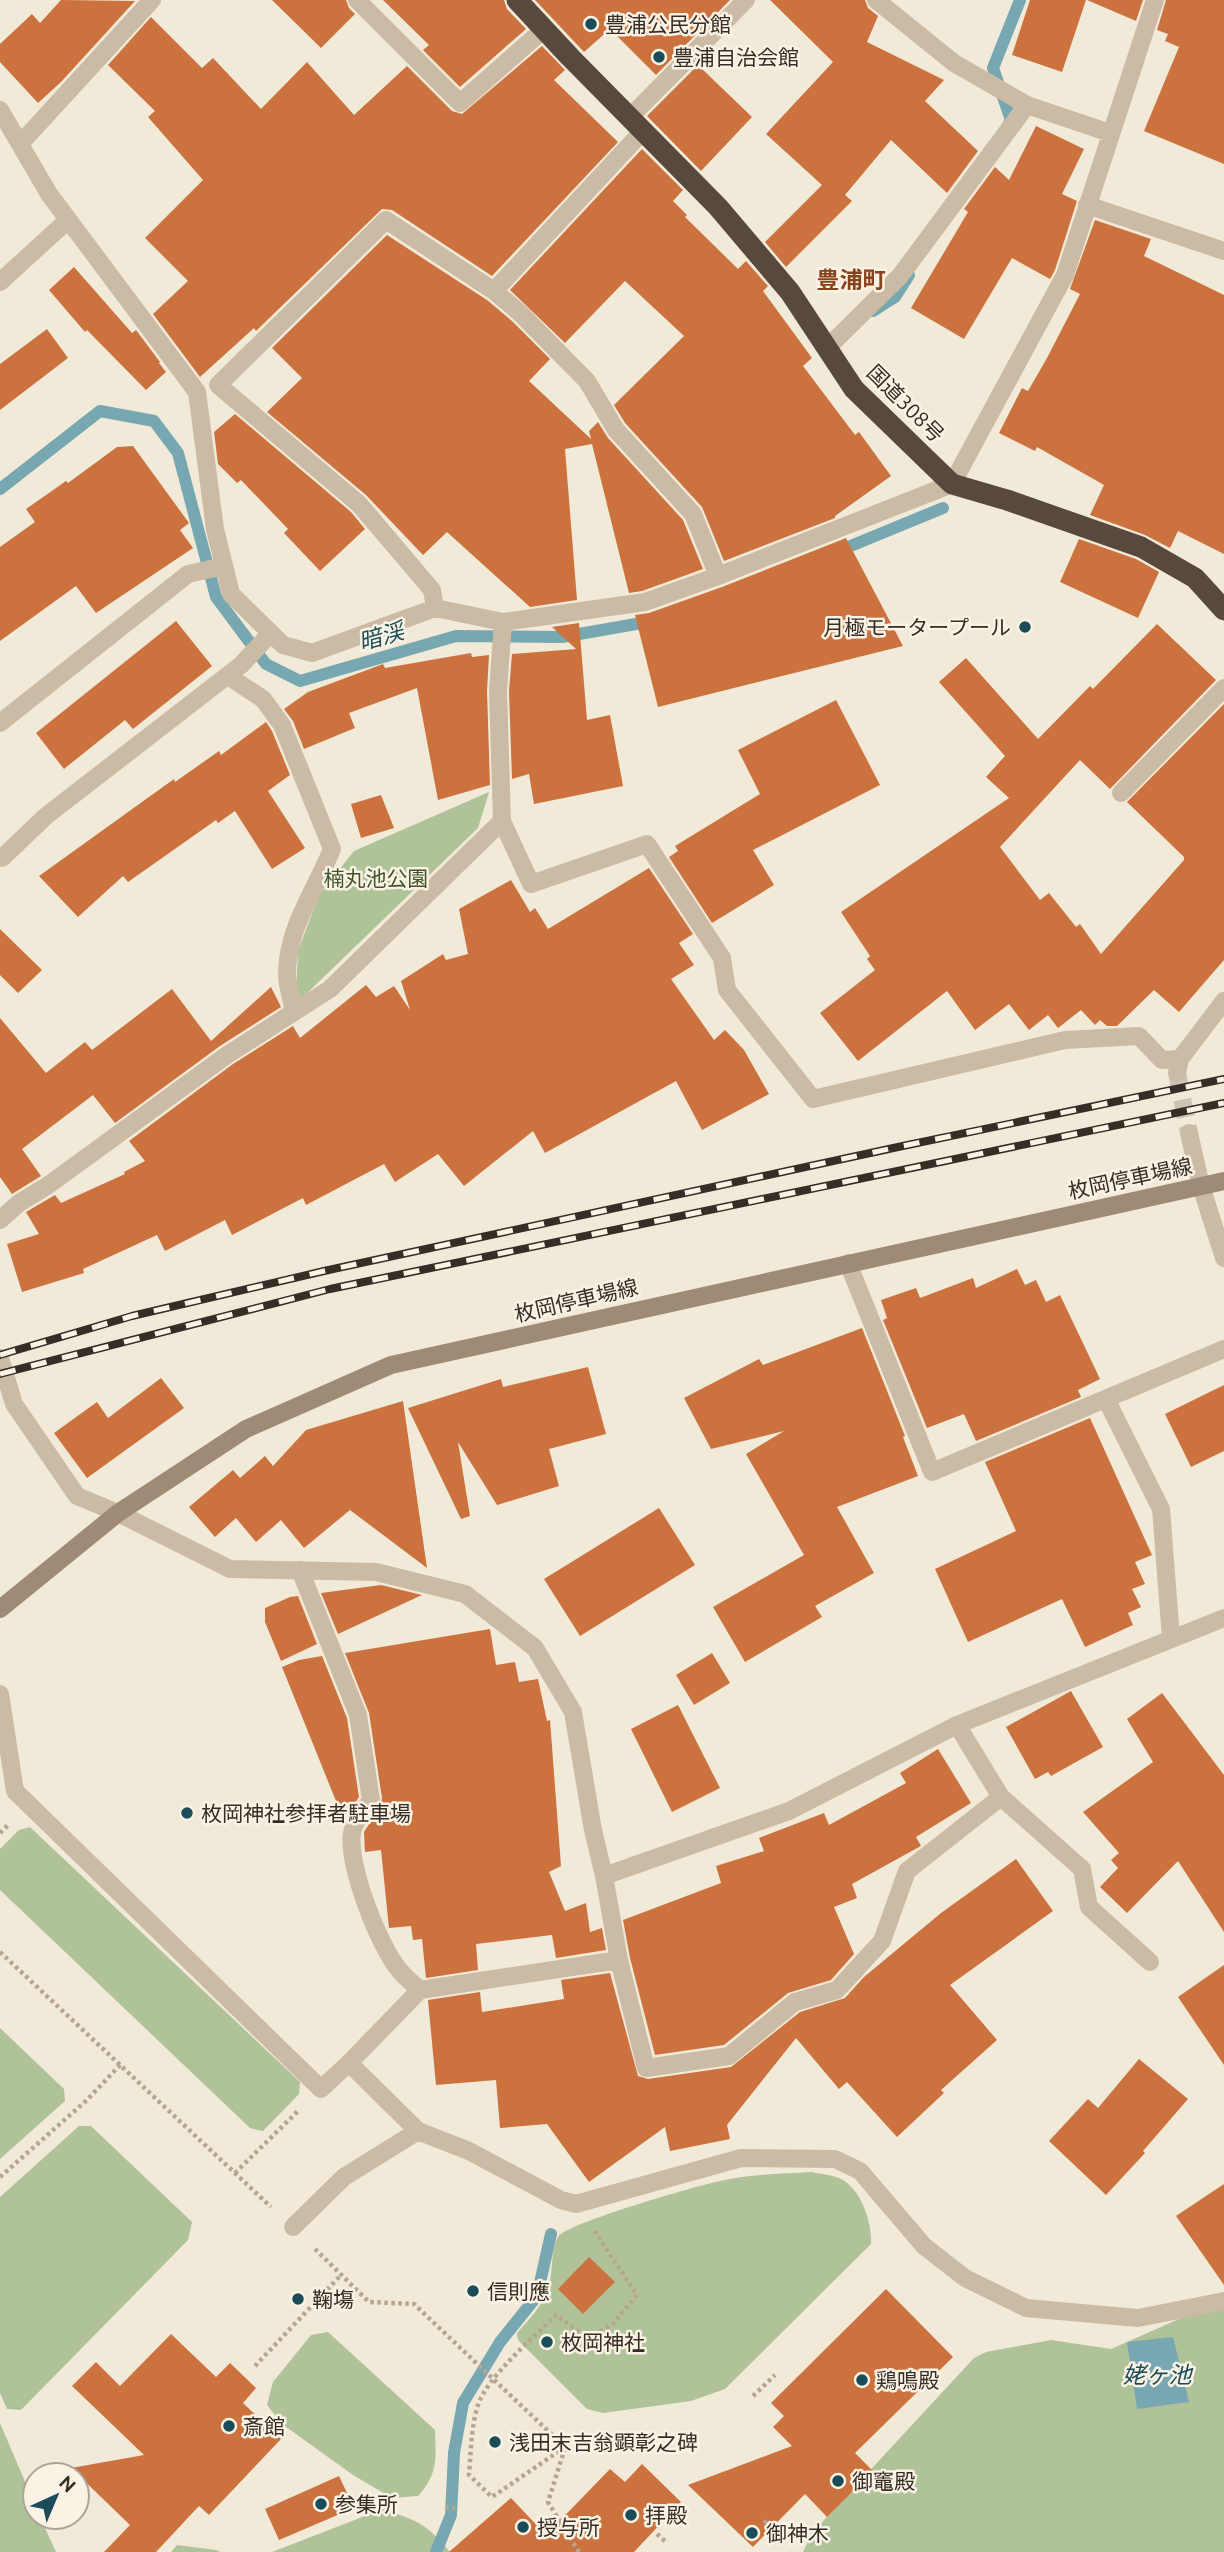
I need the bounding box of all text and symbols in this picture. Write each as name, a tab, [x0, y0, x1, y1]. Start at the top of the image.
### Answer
place label: 豊浦公民分館	[605, 12, 731, 36]
marker: 豊浦公民分館	[583, 16, 599, 32]
place label: 豊浦自治会館	[673, 45, 799, 69]
marker: 豊浦自治会館	[651, 49, 667, 65]
district label: 豊浦町	[817, 267, 886, 292]
street label: 国道308号	[863, 360, 949, 446]
place label: 月極モータープール	[823, 615, 1011, 639]
water label: 暗渓	[355, 617, 409, 654]
marker: 月極モータープール	[1017, 619, 1033, 635]
park label: 楠丸池公園	[324, 866, 429, 890]
street label: 枚岡停車場線	[1066, 1153, 1194, 1203]
street label: 枚岡停車場線	[512, 1274, 640, 1326]
place label: 枚岡神社参拝者駐車場	[201, 1801, 411, 1825]
marker: 枚岡神社参拝者駐車場	[179, 1805, 195, 1821]
place label: 信則應	[487, 2279, 550, 2303]
marker: 信則應	[465, 2283, 481, 2299]
place label: 鞠塲	[312, 2287, 354, 2311]
marker: 鞠塲	[290, 2291, 306, 2307]
place label: 枚岡神社	[561, 2330, 645, 2354]
marker: 枚岡神社	[539, 2334, 555, 2350]
water label: 姥ヶ池	[1123, 2362, 1194, 2387]
place label: 鶏鳴殿	[876, 2368, 939, 2392]
marker: 鶏鳴殿	[854, 2372, 870, 2388]
place label: 斎館	[243, 2414, 285, 2438]
marker: 斎館	[221, 2418, 237, 2434]
place label: 浅田末吉翁顕彰之碑	[509, 2430, 698, 2454]
marker: 浅田末吉翁顕彰之碑	[487, 2434, 503, 2450]
north arrow	[21, 2461, 91, 2531]
place label: 御竈殿	[852, 2469, 915, 2493]
text: N	[55, 2471, 81, 2497]
marker: 御竈殿	[830, 2473, 846, 2489]
place label: 参集所	[335, 2492, 398, 2516]
marker: 参集所	[313, 2496, 329, 2512]
place label: 拝殿	[645, 2503, 687, 2527]
marker: 拝殿	[623, 2507, 639, 2523]
place label: 授与所	[537, 2515, 600, 2539]
marker: 授与所	[515, 2519, 531, 2535]
place label: 御神木	[766, 2521, 829, 2545]
marker: 御神木	[744, 2525, 760, 2541]

